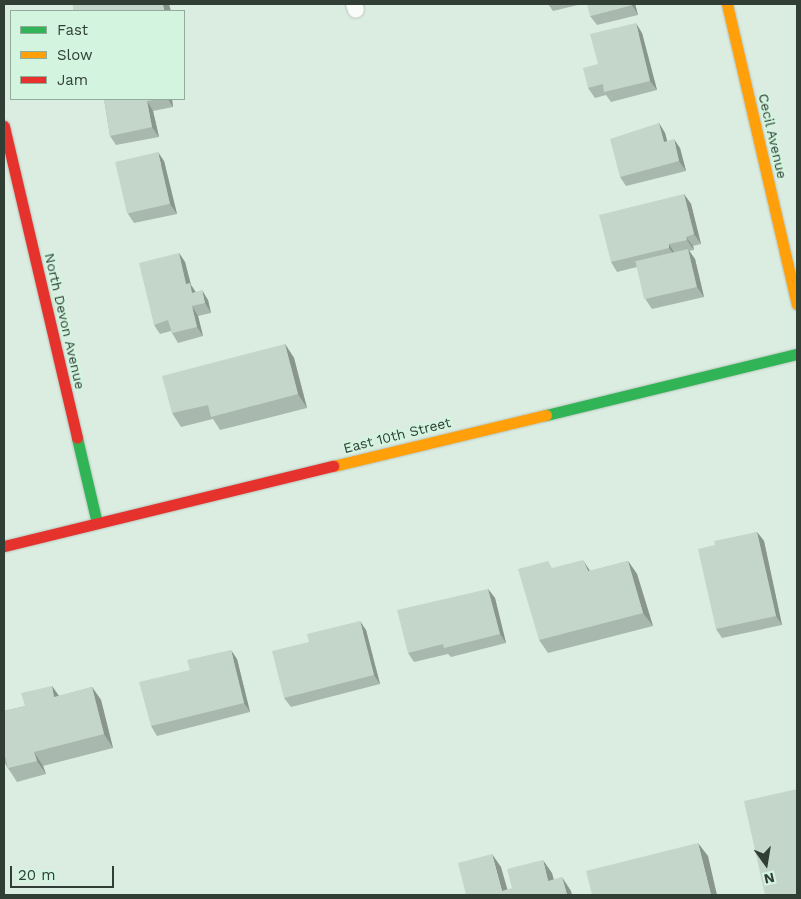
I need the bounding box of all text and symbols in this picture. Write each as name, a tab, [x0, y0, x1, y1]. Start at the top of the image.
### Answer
legend	[10, 10, 185, 100]
text: Fast	[57, 21, 88, 39]
text: Slow	[57, 46, 93, 64]
text: Jam	[57, 71, 88, 89]
street label: Cecil Avenue	[755, 91, 791, 181]
street label: North Devon Avenue	[41, 251, 89, 391]
street label: East 10th Street	[341, 413, 453, 457]
north arrow	[741, 839, 791, 889]
scale bar	[12, 856, 116, 888]
text: 20 m	[18, 866, 56, 884]
text: N	[763, 870, 776, 888]

